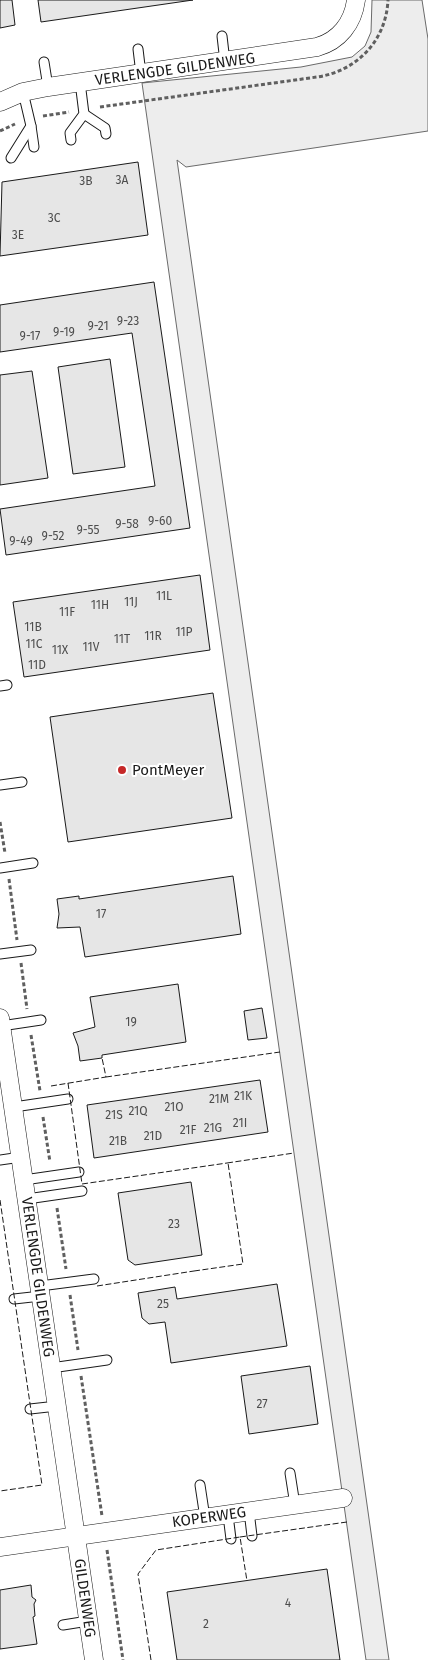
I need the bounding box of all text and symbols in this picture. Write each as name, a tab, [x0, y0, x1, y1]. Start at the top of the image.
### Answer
street label: VERLENGDE GILDENWEG	[94, 49, 256, 89]
house number: 3A	[116, 173, 129, 187]
house number: 3B	[79, 174, 93, 188]
house number: 3C	[48, 211, 61, 225]
house number: 3E	[12, 228, 24, 242]
house number: 9-23	[117, 314, 139, 328]
house number: 9-21	[87, 319, 109, 333]
house number: 9-19	[53, 325, 75, 339]
house number: 9-17	[20, 329, 40, 343]
house number: 9-60	[148, 514, 172, 528]
house number: 9-58	[115, 517, 139, 531]
house number: 9-55	[77, 523, 99, 537]
house number: 9-52	[42, 529, 64, 543]
house number: 9-49	[9, 534, 33, 548]
house number: 11L	[156, 589, 172, 603]
house number: 11J	[124, 595, 138, 609]
house number: 11H	[91, 598, 109, 612]
house number: 11F	[59, 605, 75, 619]
house number: 11B	[24, 620, 42, 634]
house number: 11P	[175, 625, 193, 639]
house number: 11R	[144, 629, 162, 643]
house number: 11T	[114, 632, 131, 646]
house number: 11C	[26, 637, 43, 651]
house number: 11V	[83, 640, 100, 654]
house number: 11X	[52, 643, 69, 657]
house number: 11D	[28, 658, 46, 672]
place label: PontMeyer	[132, 761, 205, 779]
marker: PontMeyer	[116, 764, 128, 776]
house number: 17	[96, 907, 106, 921]
house number: 19	[125, 1015, 137, 1029]
house number: 21K	[234, 1089, 253, 1103]
house number: 21M	[209, 1092, 229, 1106]
house number: 21O	[164, 1100, 184, 1114]
house number: 21Q	[128, 1104, 148, 1118]
house number: 21S	[105, 1108, 123, 1122]
house number: 21I	[233, 1116, 247, 1130]
house number: 21G	[204, 1121, 222, 1135]
house number: 21F	[180, 1123, 196, 1137]
house number: 21D	[144, 1129, 163, 1143]
house number: 21B	[109, 1134, 127, 1148]
street label: VERLENGDE GILDENWEG	[18, 1196, 58, 1358]
house number: 23	[168, 1217, 180, 1231]
house number: 25	[157, 1297, 169, 1311]
house number: 27	[256, 1397, 268, 1411]
street label: KOPERWEG	[171, 1503, 247, 1531]
street label: GILDENWEG	[71, 1558, 99, 1638]
house number: 4	[285, 1596, 292, 1610]
house number: 2	[203, 1617, 209, 1631]

